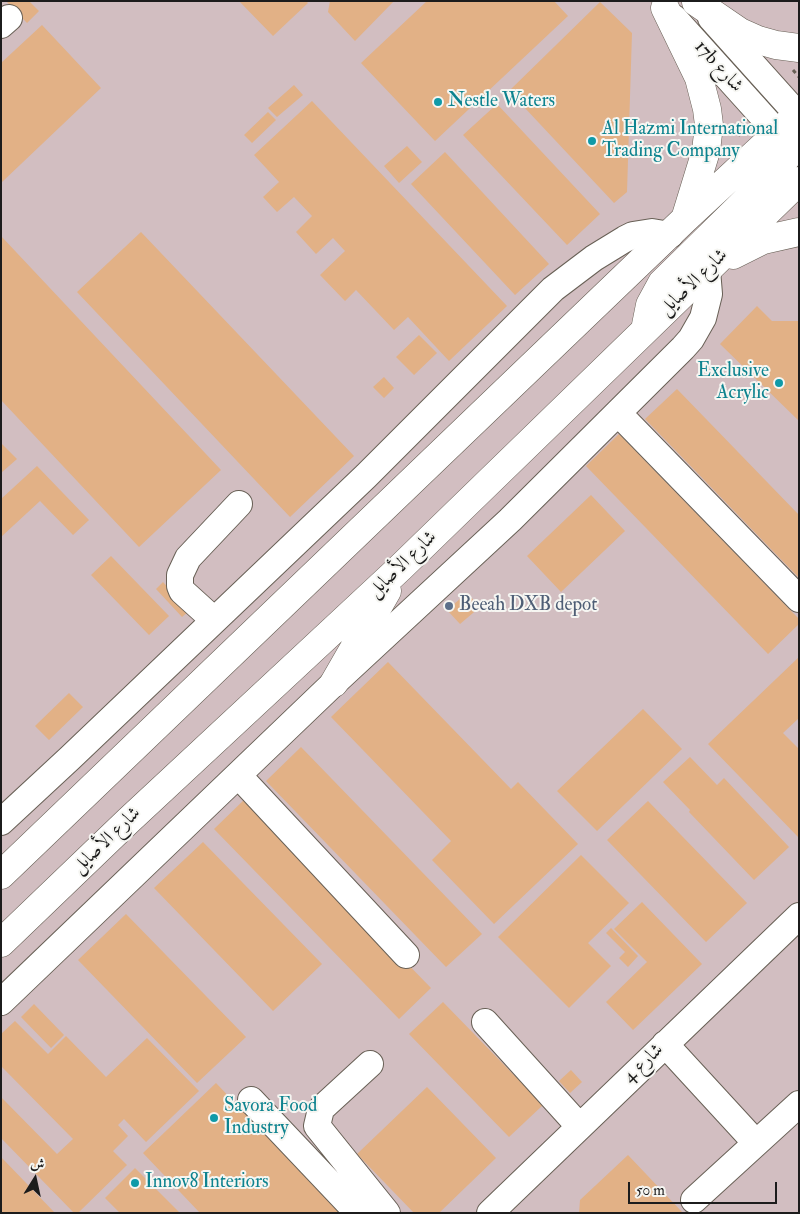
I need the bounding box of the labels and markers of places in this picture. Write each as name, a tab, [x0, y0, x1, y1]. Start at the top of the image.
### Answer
place label: Nestle Waters	[448, 91, 555, 113]
marker: Nestle Waters	[432, 96, 444, 108]
place label: Al Hazmi International Trading Company	[602, 119, 778, 163]
marker: Al Hazmi International Trading Company	[586, 135, 598, 147]
place label: Exclusive Acrylic	[697, 361, 769, 405]
marker: Exclusive Acrylic	[773, 377, 785, 389]
place label: Beeah DXB depot	[459, 595, 597, 617]
marker: Beeah DXB depot	[443, 600, 455, 612]
place label: Savora Food Industry	[224, 1096, 317, 1140]
marker: Savora Food Industry	[208, 1112, 220, 1124]
place label: Innov8 Interiors	[145, 1172, 269, 1194]
marker: Innov8 Interiors	[129, 1177, 141, 1189]

